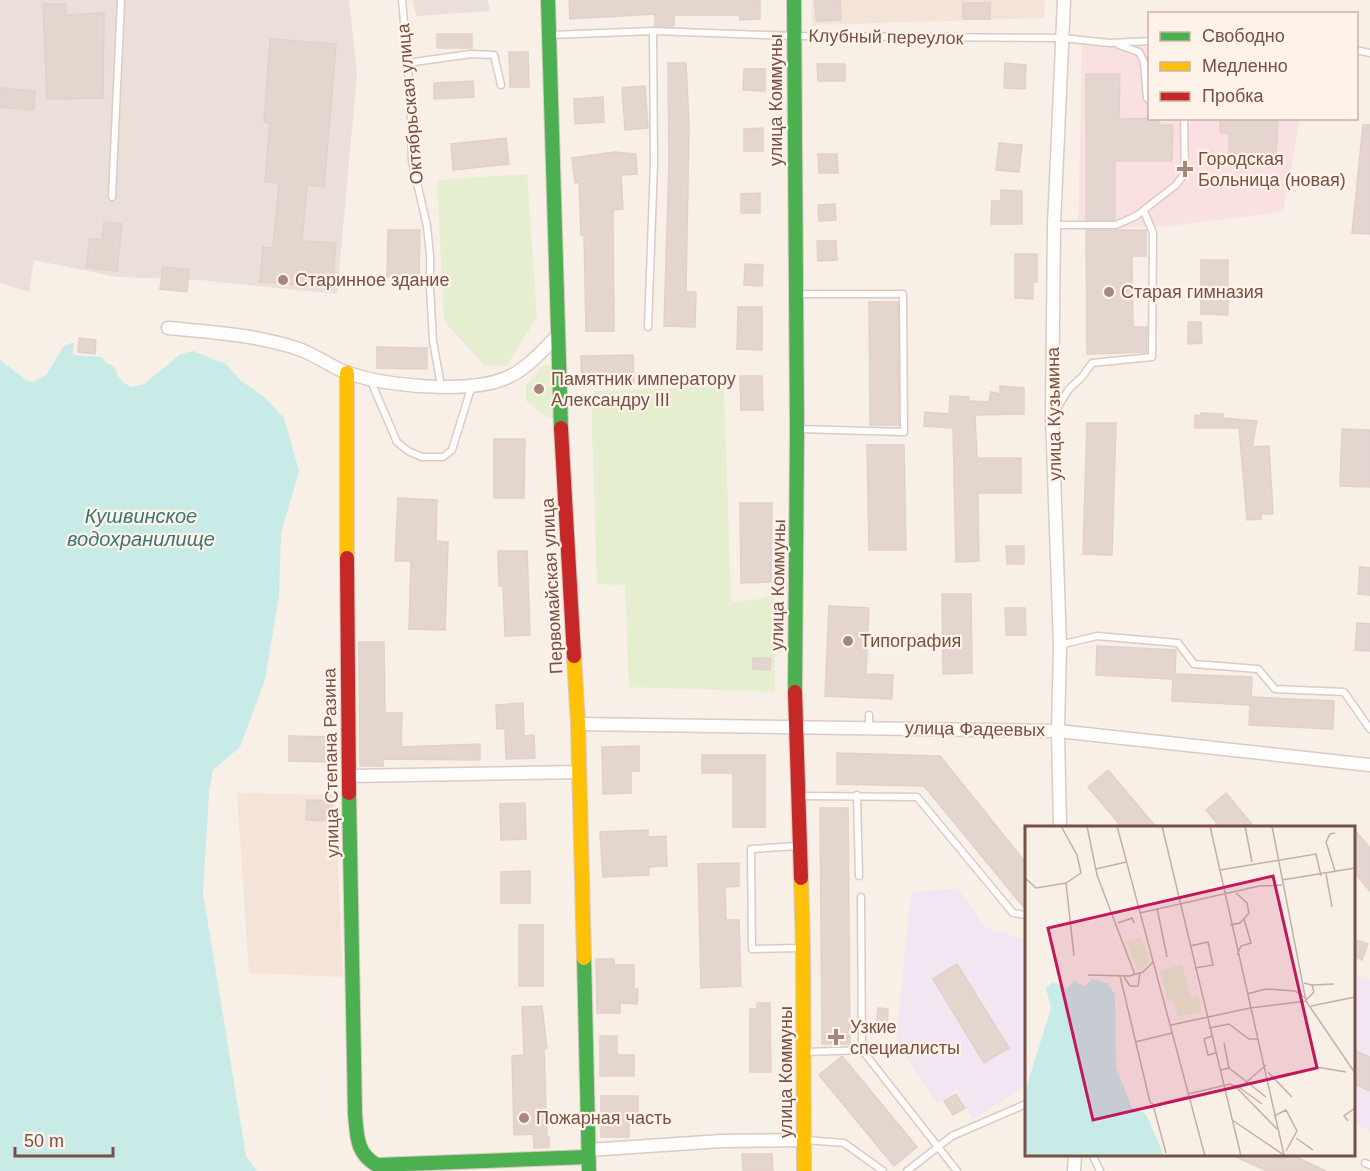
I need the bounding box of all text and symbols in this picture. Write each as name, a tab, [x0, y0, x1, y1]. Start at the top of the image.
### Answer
legend	[1148, 12, 1358, 120]
street label: Октябрьская улица	[393, 22, 427, 185]
street label: Клубный переулок	[808, 26, 964, 48]
text: Свободно	[1202, 26, 1285, 46]
street label: улица Коммуны	[766, 34, 786, 166]
text: Медленно	[1202, 56, 1288, 76]
text: Пробка	[1202, 86, 1265, 106]
place label: Городская Больница (новая)	[1198, 149, 1346, 190]
marker: Городская Больница (новая)	[1176, 160, 1194, 178]
place label: Старинное здание	[295, 270, 449, 290]
marker: Старинное здание	[276, 273, 290, 287]
place label: Старая гимназия	[1121, 282, 1264, 302]
marker: Старая гимназия	[1102, 285, 1116, 299]
street label: улица Кузьмина	[1043, 346, 1065, 481]
place label: Памятник императору Александру III	[551, 369, 736, 410]
marker: Памятник императору Александру III	[532, 382, 546, 396]
street label: Первомайская улица	[537, 496, 567, 675]
water label: Кушвинское водохранилище	[67, 505, 215, 550]
street label: улица Коммуны	[767, 519, 789, 651]
place label: Типография	[860, 631, 961, 651]
marker: Типография	[841, 634, 855, 648]
street label: улица Степана Разина	[319, 667, 343, 858]
street label: улица Фадеевых	[905, 718, 1045, 740]
inset map	[1025, 826, 1355, 1156]
street label: улица Коммуны	[776, 1006, 796, 1138]
place label: Узкие специалисты	[850, 1017, 960, 1058]
marker: Узкие специалисты	[827, 1028, 845, 1046]
place label: Пожарная часть	[536, 1108, 672, 1128]
marker: Пожарная часть	[517, 1111, 531, 1125]
scale bar	[15, 1120, 112, 1158]
text: 50 m	[24, 1131, 64, 1151]

